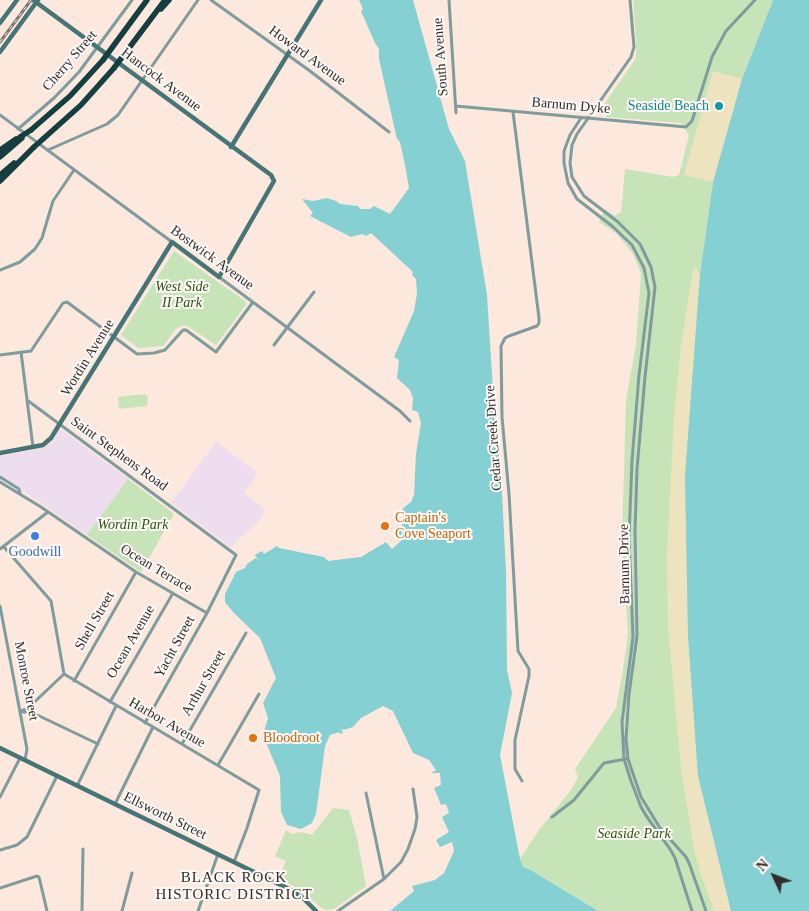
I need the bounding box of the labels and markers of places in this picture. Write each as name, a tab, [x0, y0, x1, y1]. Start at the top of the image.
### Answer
place label: Seaside Beach	[628, 98, 709, 114]
marker: Seaside Beach	[713, 100, 725, 112]
place label: Captain's Cove Seaport	[395, 510, 471, 542]
marker: Captain's Cove Seaport	[379, 520, 391, 532]
marker: Goodwill	[29, 530, 41, 542]
place label: Goodwill	[9, 544, 61, 560]
place label: Bloodroot	[263, 730, 320, 746]
marker: Bloodroot	[247, 732, 259, 744]

